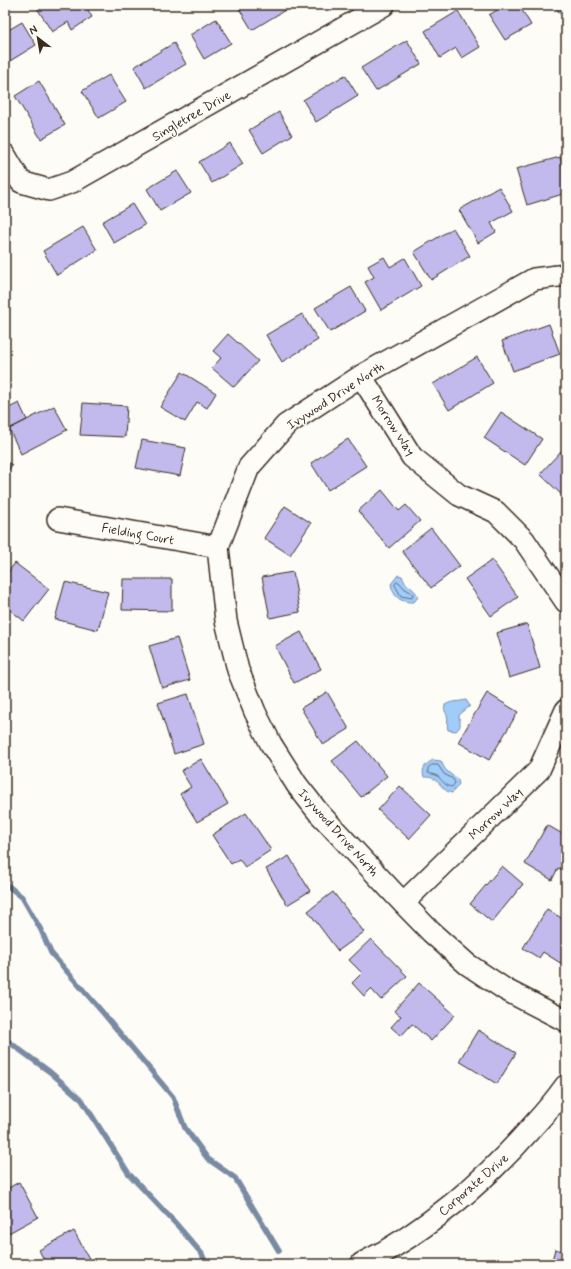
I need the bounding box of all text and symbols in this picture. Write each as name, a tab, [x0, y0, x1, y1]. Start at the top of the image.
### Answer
north arrow	[18, 18, 58, 58]
text: N	[27, 22, 40, 38]
street label: Singletree Drive	[149, 87, 235, 147]
street label: Ivywood Drive North	[284, 358, 388, 434]
street label: Morrow Way	[367, 392, 419, 459]
street label: Fielding Court	[100, 520, 175, 551]
street label: Morrow Way	[465, 784, 527, 844]
street label: Ivywood Drive North	[294, 785, 382, 881]
street label: Corporate Drive	[435, 1150, 513, 1220]

